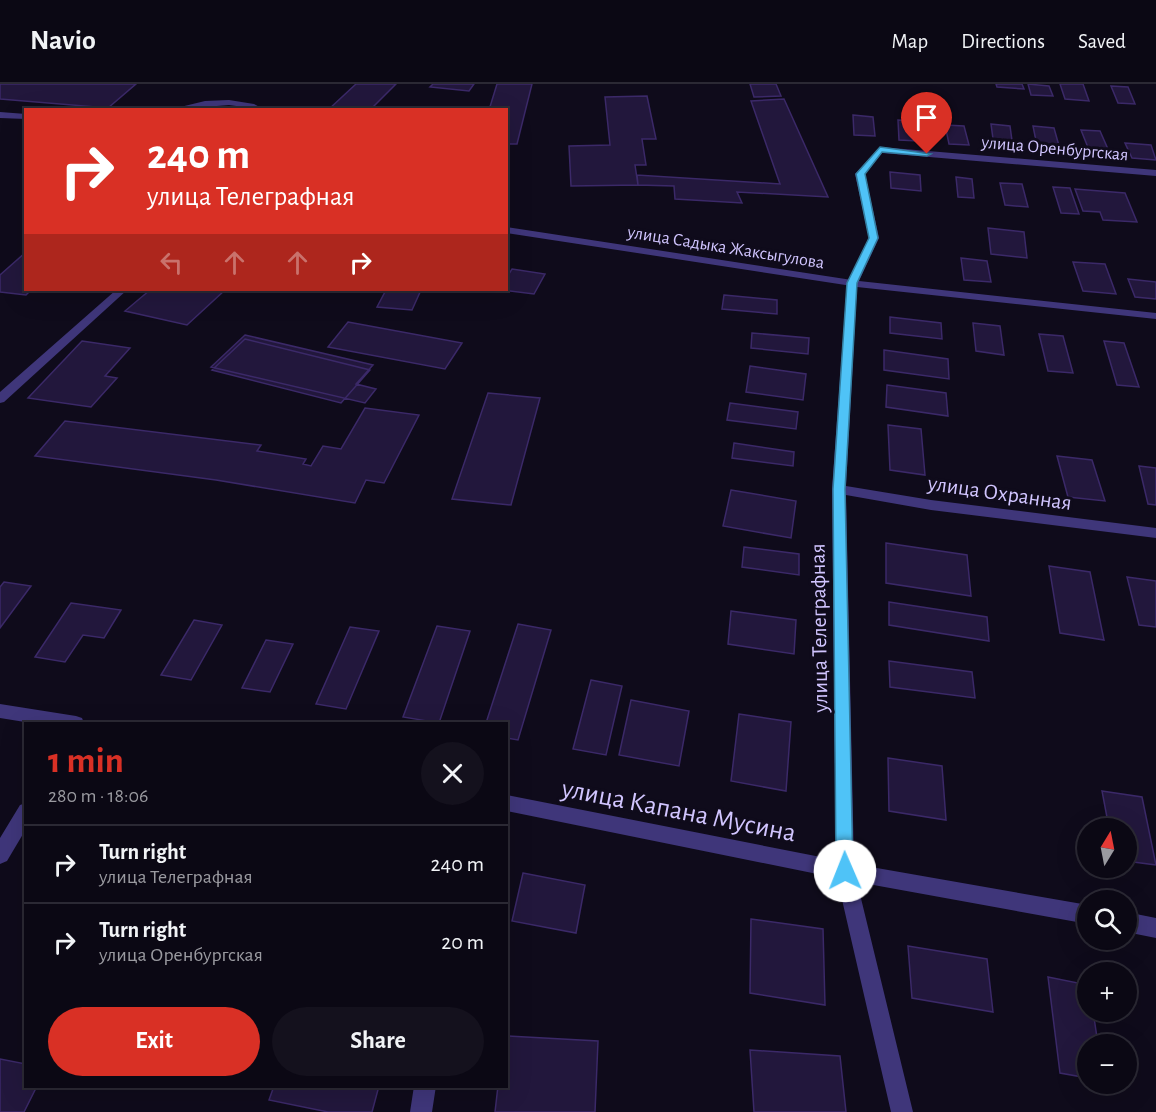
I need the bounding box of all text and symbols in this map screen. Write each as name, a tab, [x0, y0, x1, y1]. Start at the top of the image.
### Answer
text: Navio	[30, 27, 96, 55]
text: Map	[892, 31, 928, 52]
text: Directions	[961, 31, 1045, 52]
text: Saved	[1078, 31, 1126, 52]
pin	[901, 92, 952, 154]
icon: arrive	[910, 101, 943, 134]
icon: right	[48, 132, 126, 210]
street label: улица Оренбургская	[980, 133, 1129, 164]
text: 240 m	[147, 134, 250, 176]
text: улица Телеграфная	[147, 183, 355, 210]
street label: улица Садыка Жаксыгулова	[625, 223, 825, 272]
icon: left	[155, 246, 188, 279]
icon: ahead	[218, 246, 251, 279]
icon: ahead	[281, 246, 314, 279]
icon: right	[344, 246, 377, 279]
street label: улица Охранная	[926, 472, 1073, 514]
street label: улица Телеграфная	[807, 543, 831, 714]
button: close	[421, 742, 484, 805]
text: 1 min	[48, 743, 124, 779]
street label: улица Капана Мусина	[558, 774, 798, 847]
text: 280 m · 18:06	[48, 786, 149, 806]
north arrow	[1077, 818, 1137, 878]
map controls	[1077, 818, 1137, 1094]
position arrow	[813, 839, 877, 903]
text: Turn right	[99, 841, 186, 863]
icon: right	[48, 848, 81, 881]
text: 240 m	[431, 853, 484, 875]
text: улица Телеграфная	[99, 867, 253, 887]
button: search	[1077, 890, 1137, 950]
text: Turn right	[99, 919, 186, 941]
icon: right	[48, 926, 81, 959]
text: 20 m	[441, 931, 484, 953]
text: улица Оренбургская	[99, 945, 263, 965]
button: +	[1077, 962, 1137, 1022]
button: Exit	[48, 1007, 260, 1076]
button: Share	[272, 1007, 484, 1076]
button: −	[1077, 1034, 1137, 1094]

